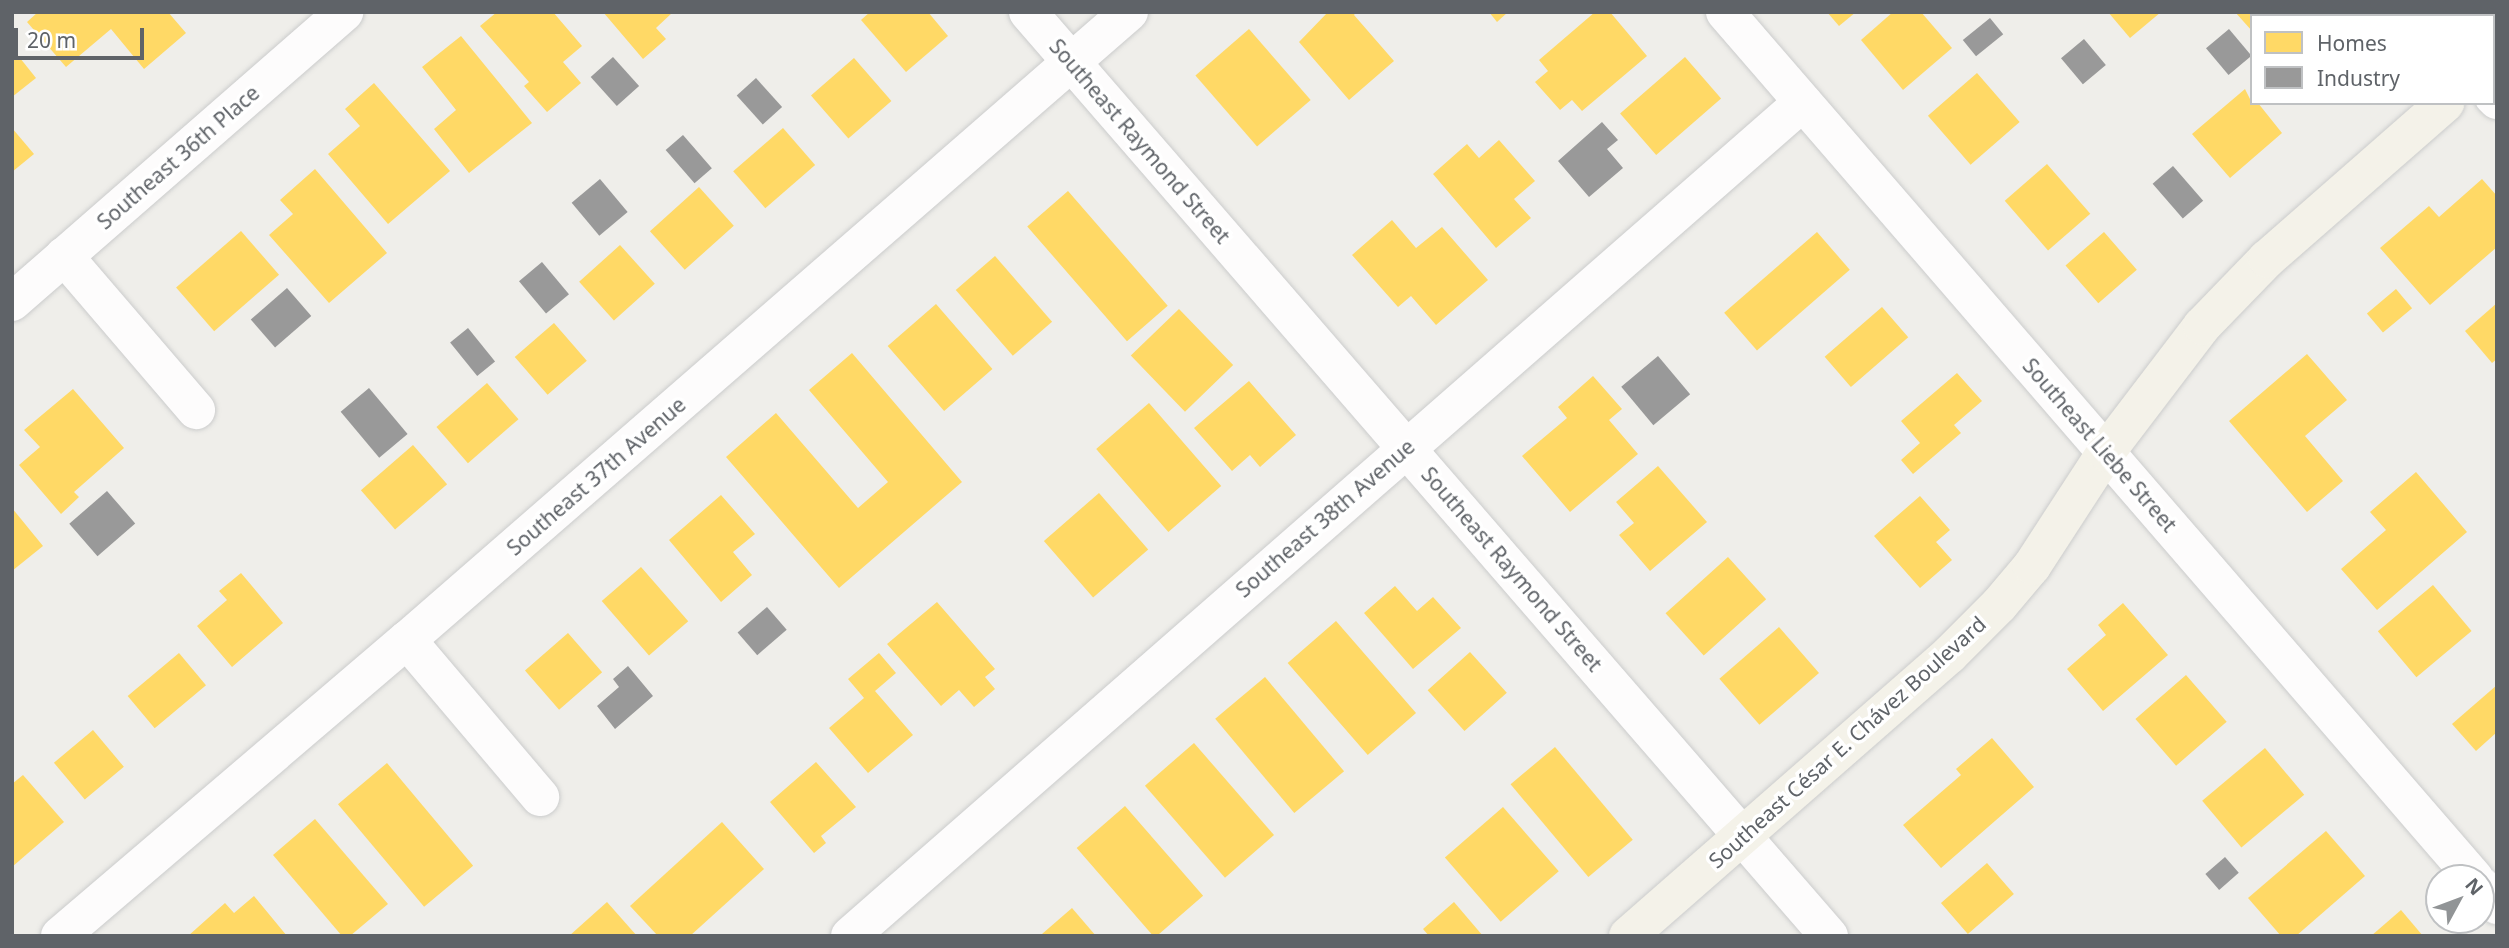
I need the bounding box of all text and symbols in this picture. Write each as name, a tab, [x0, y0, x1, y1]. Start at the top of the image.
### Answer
scale bar	[18, 14, 147, 58]
legend	[2250, 14, 2495, 105]
text: 20 m	[27, 26, 76, 54]
text: Homes	[2317, 29, 2387, 57]
street label: Southeast Raymond Street	[1044, 34, 1236, 248]
text: Industry	[2317, 64, 2400, 92]
street label: Southeast 36th Place	[92, 80, 264, 234]
street label: Southeast Liebe Street	[2018, 353, 2182, 537]
street label: Southeast 37th Avenue	[502, 392, 690, 560]
street label: Southeast 38th Avenue	[1231, 434, 1419, 602]
street label: Southeast Raymond Street	[1416, 462, 1608, 676]
street label: Southeast César E. Chávez Boulevard	[1703, 611, 1991, 873]
north arrow	[2425, 864, 2495, 934]
text: N	[2459, 872, 2489, 901]

